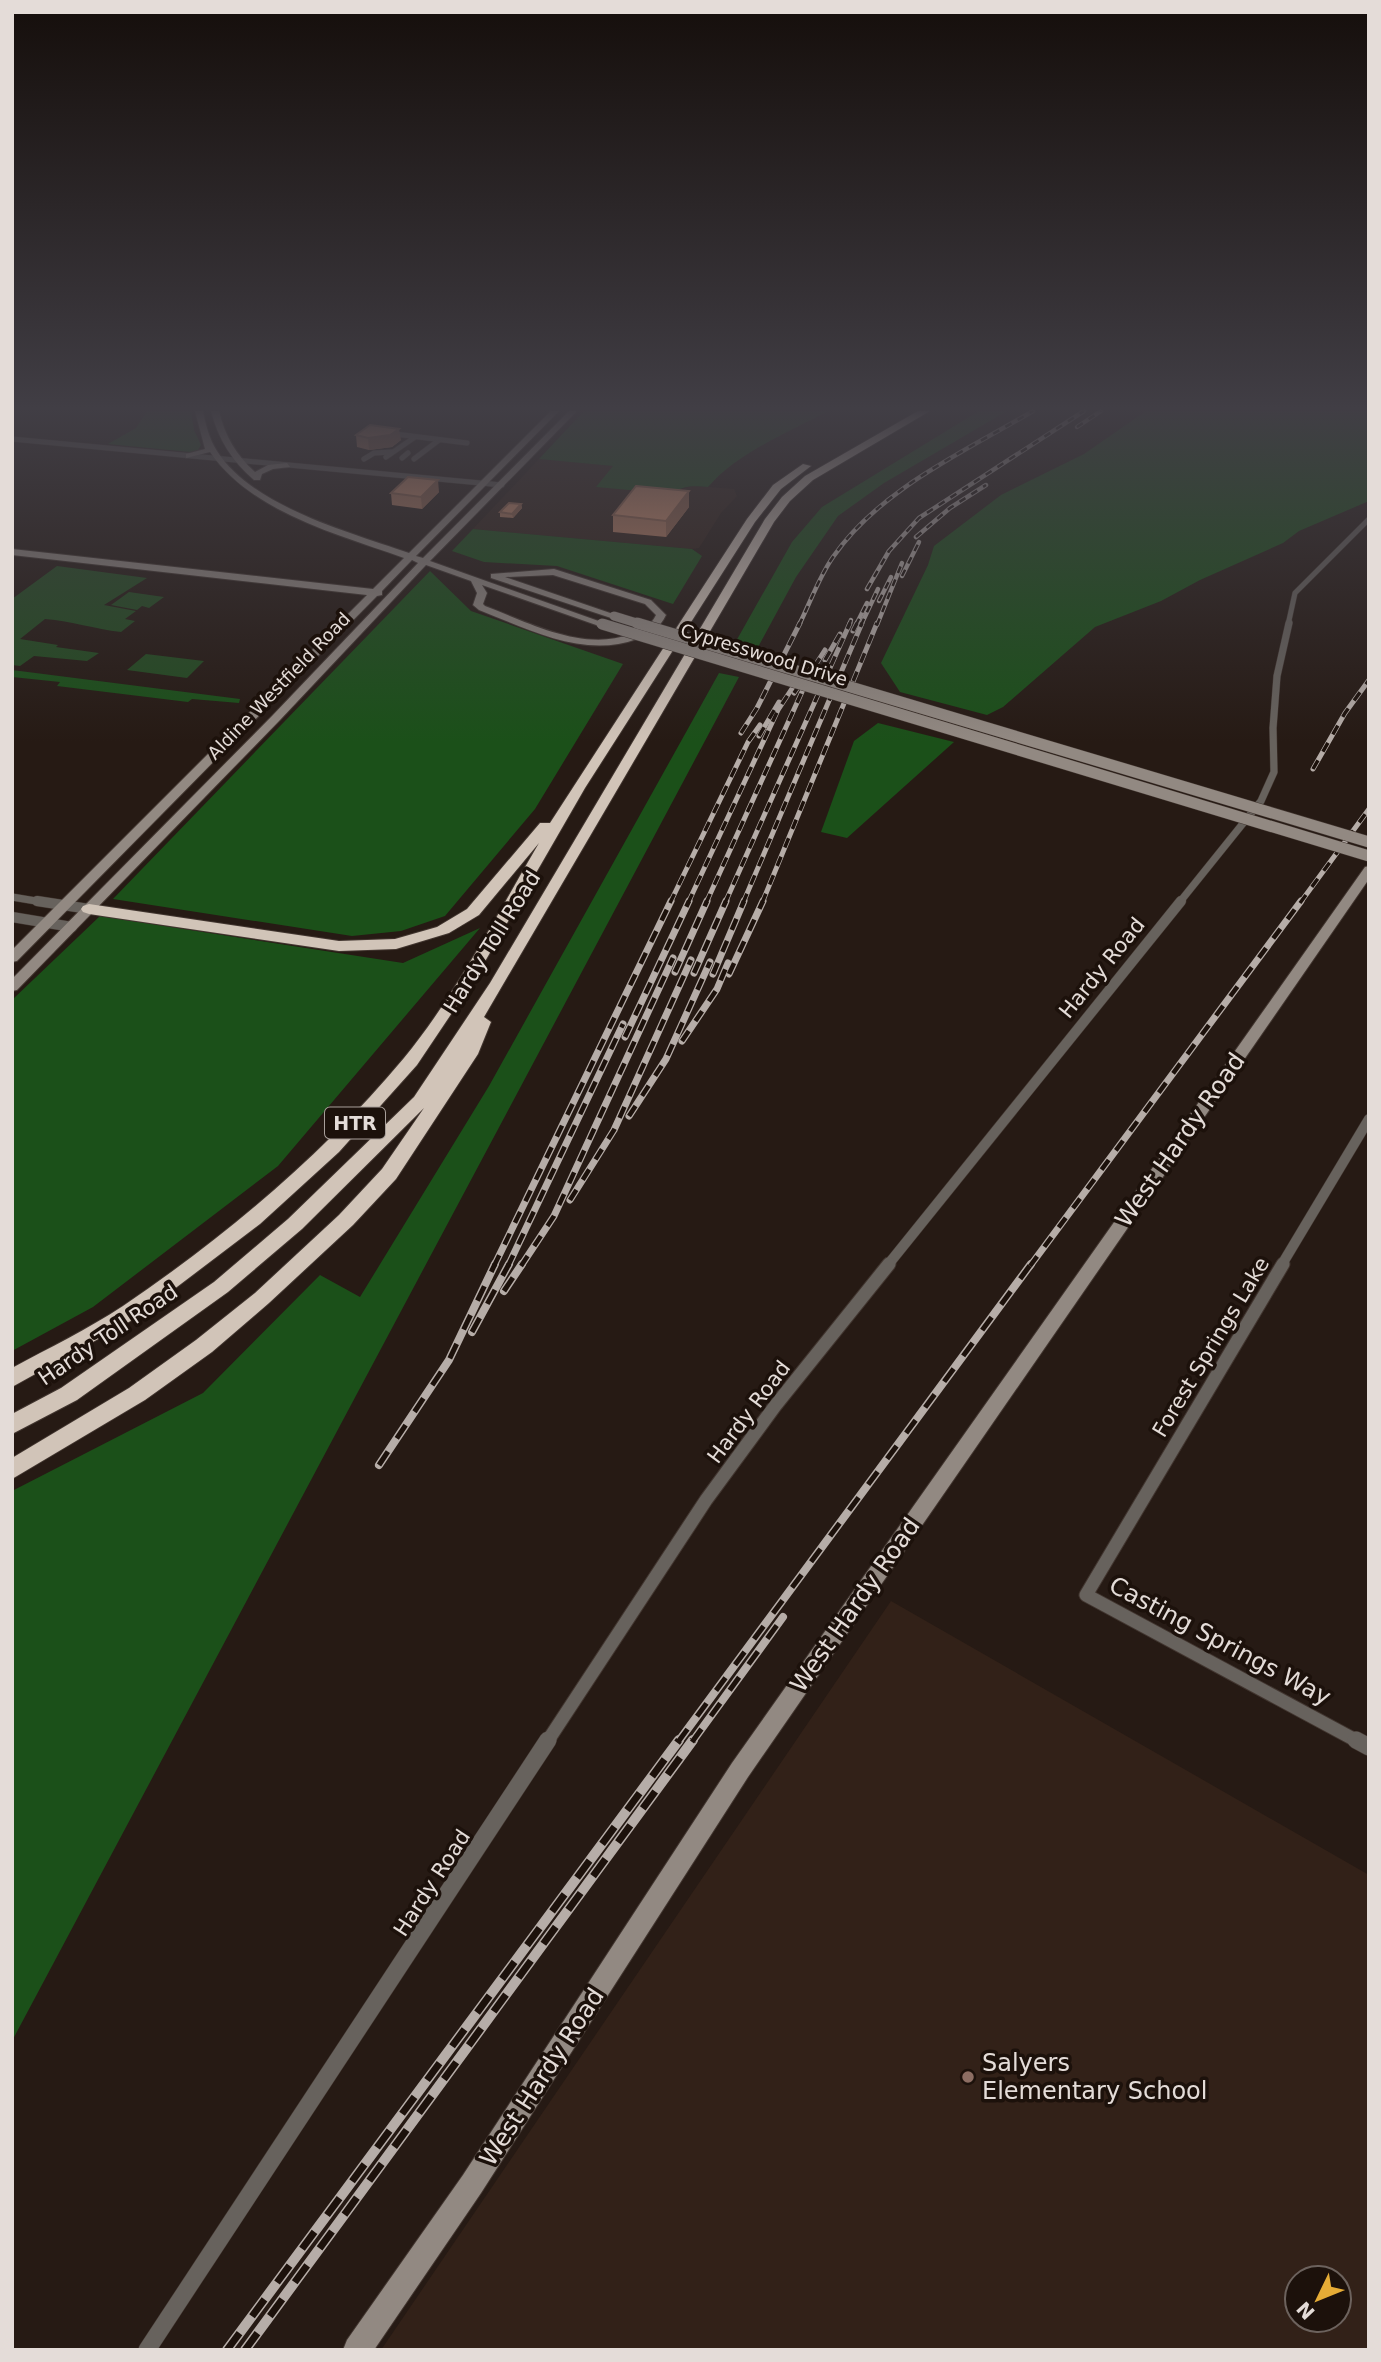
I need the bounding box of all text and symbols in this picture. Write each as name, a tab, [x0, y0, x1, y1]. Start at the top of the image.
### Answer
street label: Aldine Westfield Road	[203, 608, 354, 763]
street label: Cypresswood Drive	[678, 619, 850, 690]
street label: Hardy Toll Road	[439, 867, 545, 1017]
street label: Hardy Road	[1054, 913, 1150, 1023]
street label: West Hardy Road	[1109, 1048, 1251, 1232]
road number: HTR	[325, 1107, 385, 1138]
street label: Forest Springs Lake	[1148, 1253, 1274, 1441]
street label: Hardy Toll Road	[34, 1280, 182, 1390]
street label: Hardy Road	[703, 1356, 795, 1468]
street label: West Hardy Road	[784, 1513, 926, 1697]
street label: Casting Springs Way	[1104, 1571, 1336, 1711]
street label: Hardy Road	[389, 1825, 475, 1941]
street label: West Hardy Road	[474, 1983, 610, 2171]
place label: Salyers Elementary School	[982, 2049, 1207, 2105]
marker: Salyers Elementary School	[960, 2069, 976, 2085]
north arrow	[1283, 2264, 1353, 2334]
text: N	[1292, 2297, 1319, 2324]

